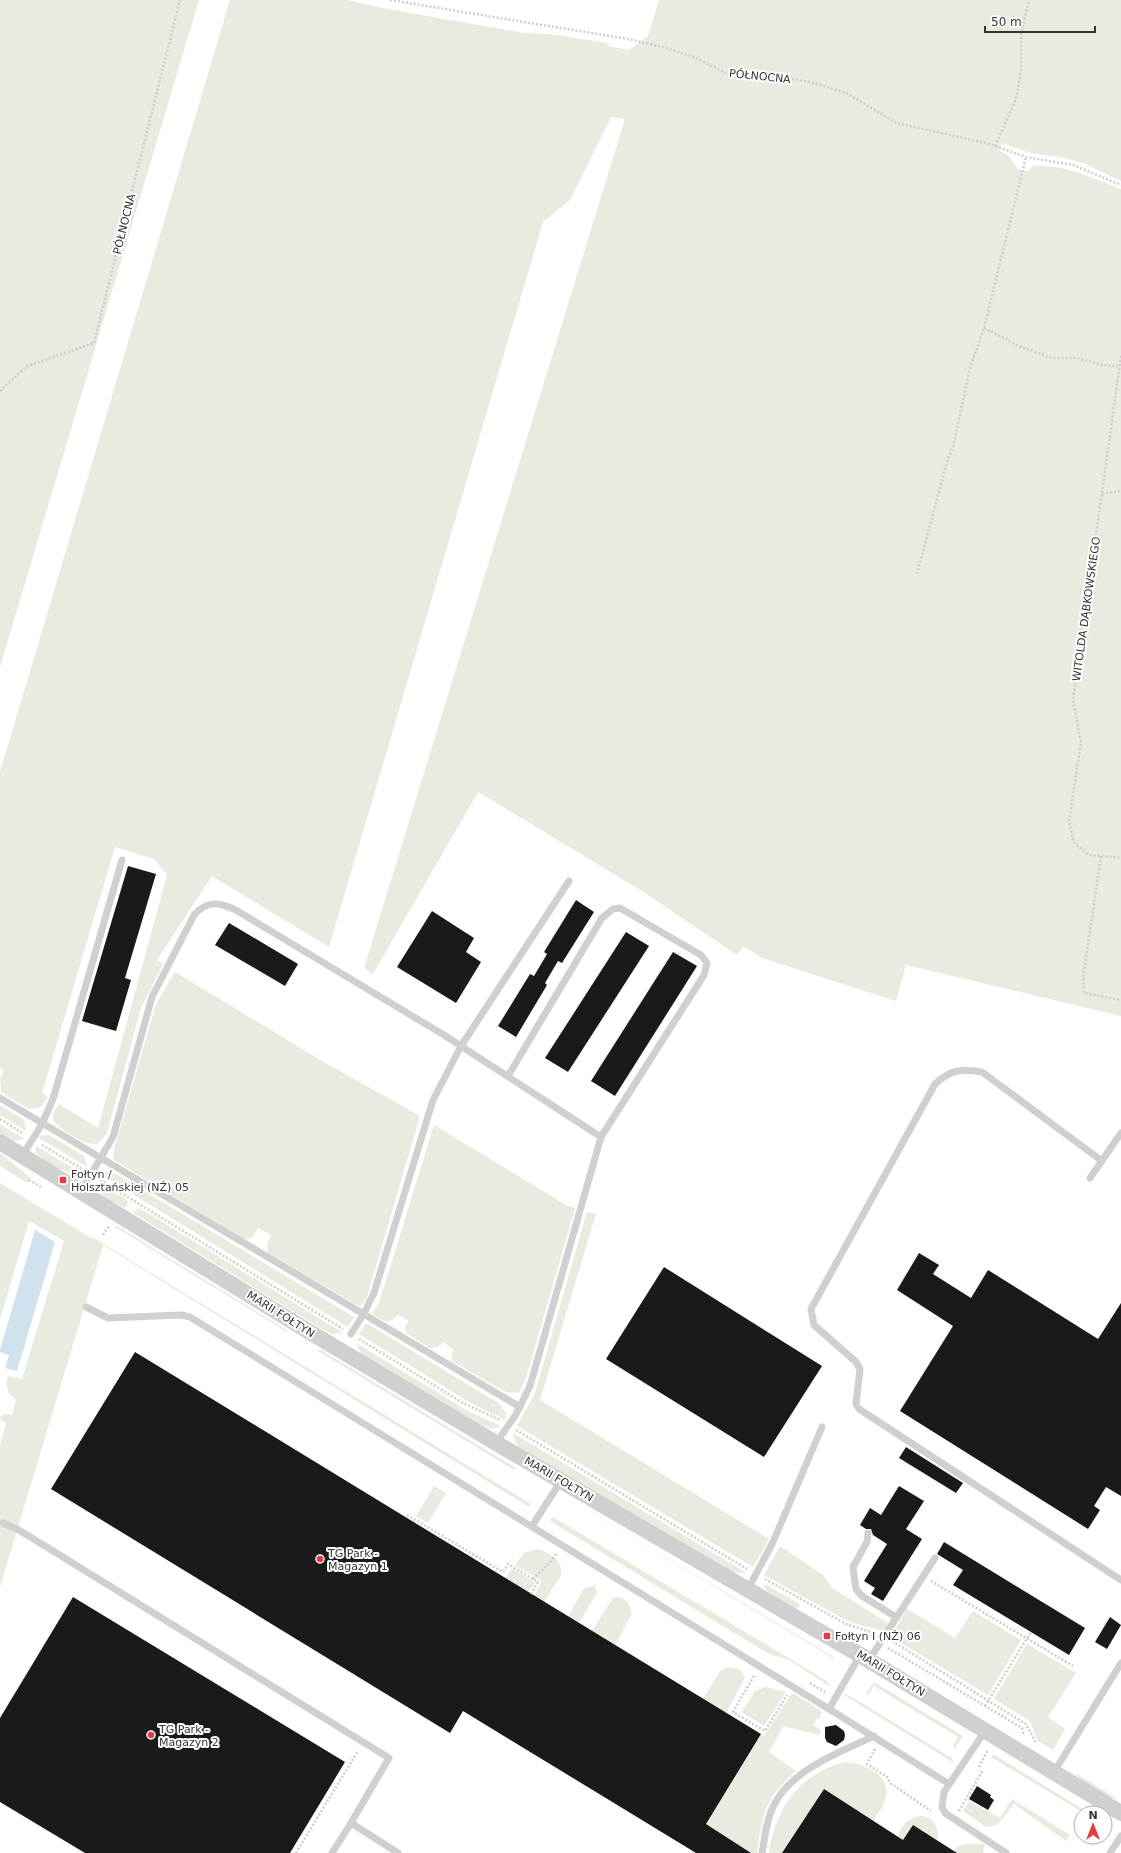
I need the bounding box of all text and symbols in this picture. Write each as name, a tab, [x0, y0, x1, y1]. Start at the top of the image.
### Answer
scale bar	[985, 8, 1095, 34]
text: 50 m	[991, 15, 1022, 29]
street label: PÓŁNOCNA	[729, 67, 792, 86]
street label: PÓŁNOCNA	[111, 192, 138, 256]
street label: WITOLDA DĄBKOWSKIEGO	[1070, 536, 1103, 682]
place label: Fołtyn / Holsztańskiej (NŻ) 05	[71, 1168, 189, 1194]
marker: Fołtyn / Holsztańskiej (NŻ) 05	[58, 1175, 68, 1185]
street label: MARII FOŁTYN	[244, 1288, 317, 1340]
street label: MARII FOŁTYN	[522, 1454, 596, 1504]
place label: TG Park - Magazyn 1	[327, 1547, 388, 1573]
marker: TG Park - Magazyn 1	[315, 1554, 325, 1564]
place label: Fołtyn I (NŻ) 06	[835, 1630, 921, 1643]
marker: Fołtyn I (NŻ) 06	[822, 1631, 832, 1641]
street label: MARII FOŁTYN	[854, 1648, 927, 1699]
place label: TG Park - Magazyn 2	[158, 1723, 219, 1749]
marker: TG Park - Magazyn 2	[146, 1730, 156, 1740]
north arrow	[1073, 1805, 1113, 1845]
text: N	[1088, 1809, 1098, 1822]

